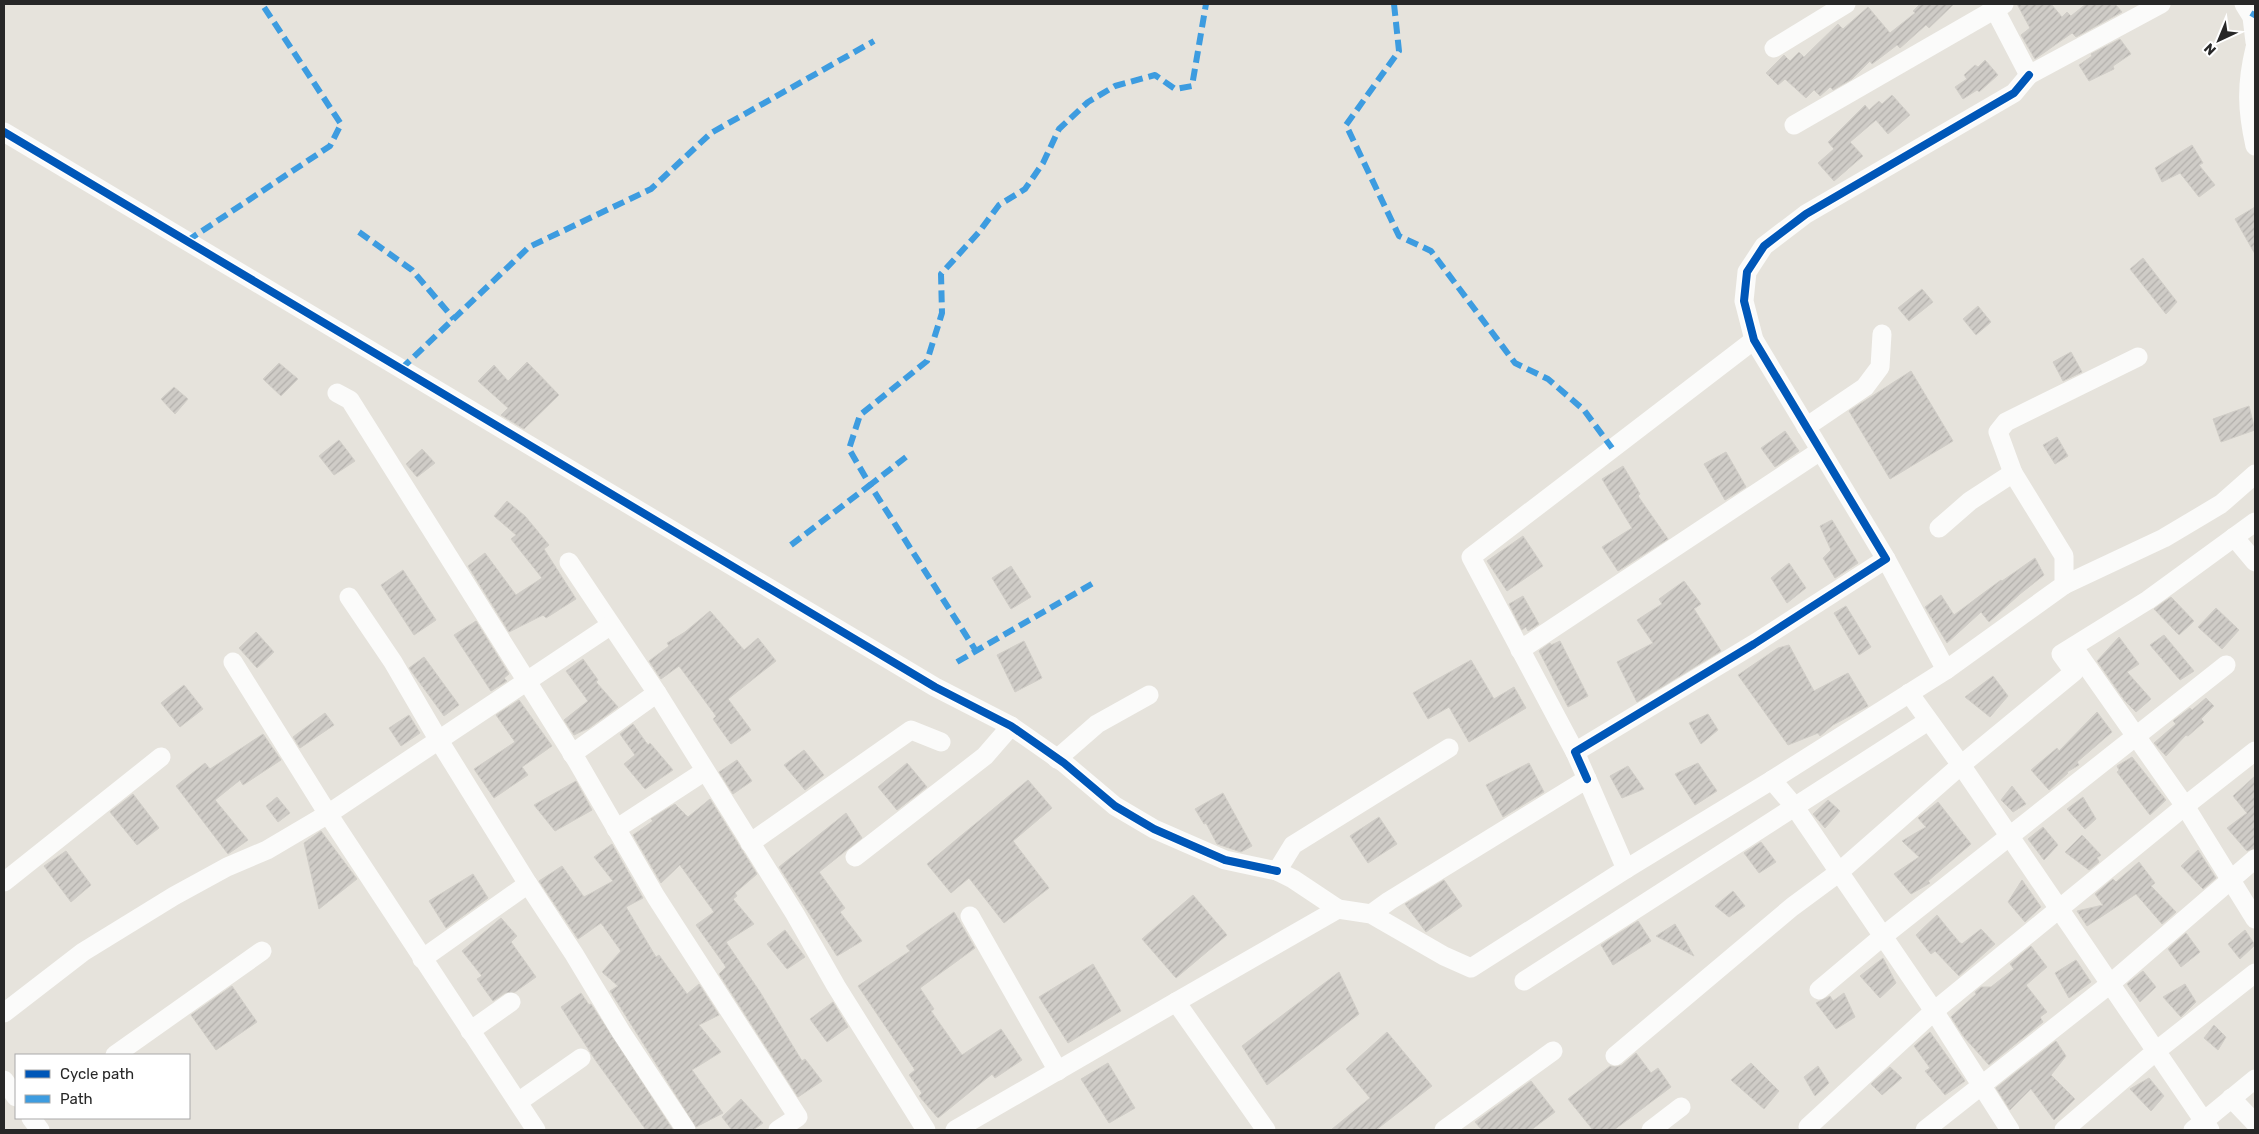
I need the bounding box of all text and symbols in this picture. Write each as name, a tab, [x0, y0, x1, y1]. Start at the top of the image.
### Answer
north arrow	[2194, 15, 2244, 65]
text: N	[2201, 39, 2220, 59]
legend	[15, 1054, 190, 1119]
text: Cycle path	[60, 1065, 134, 1083]
text: Path	[60, 1090, 93, 1108]

